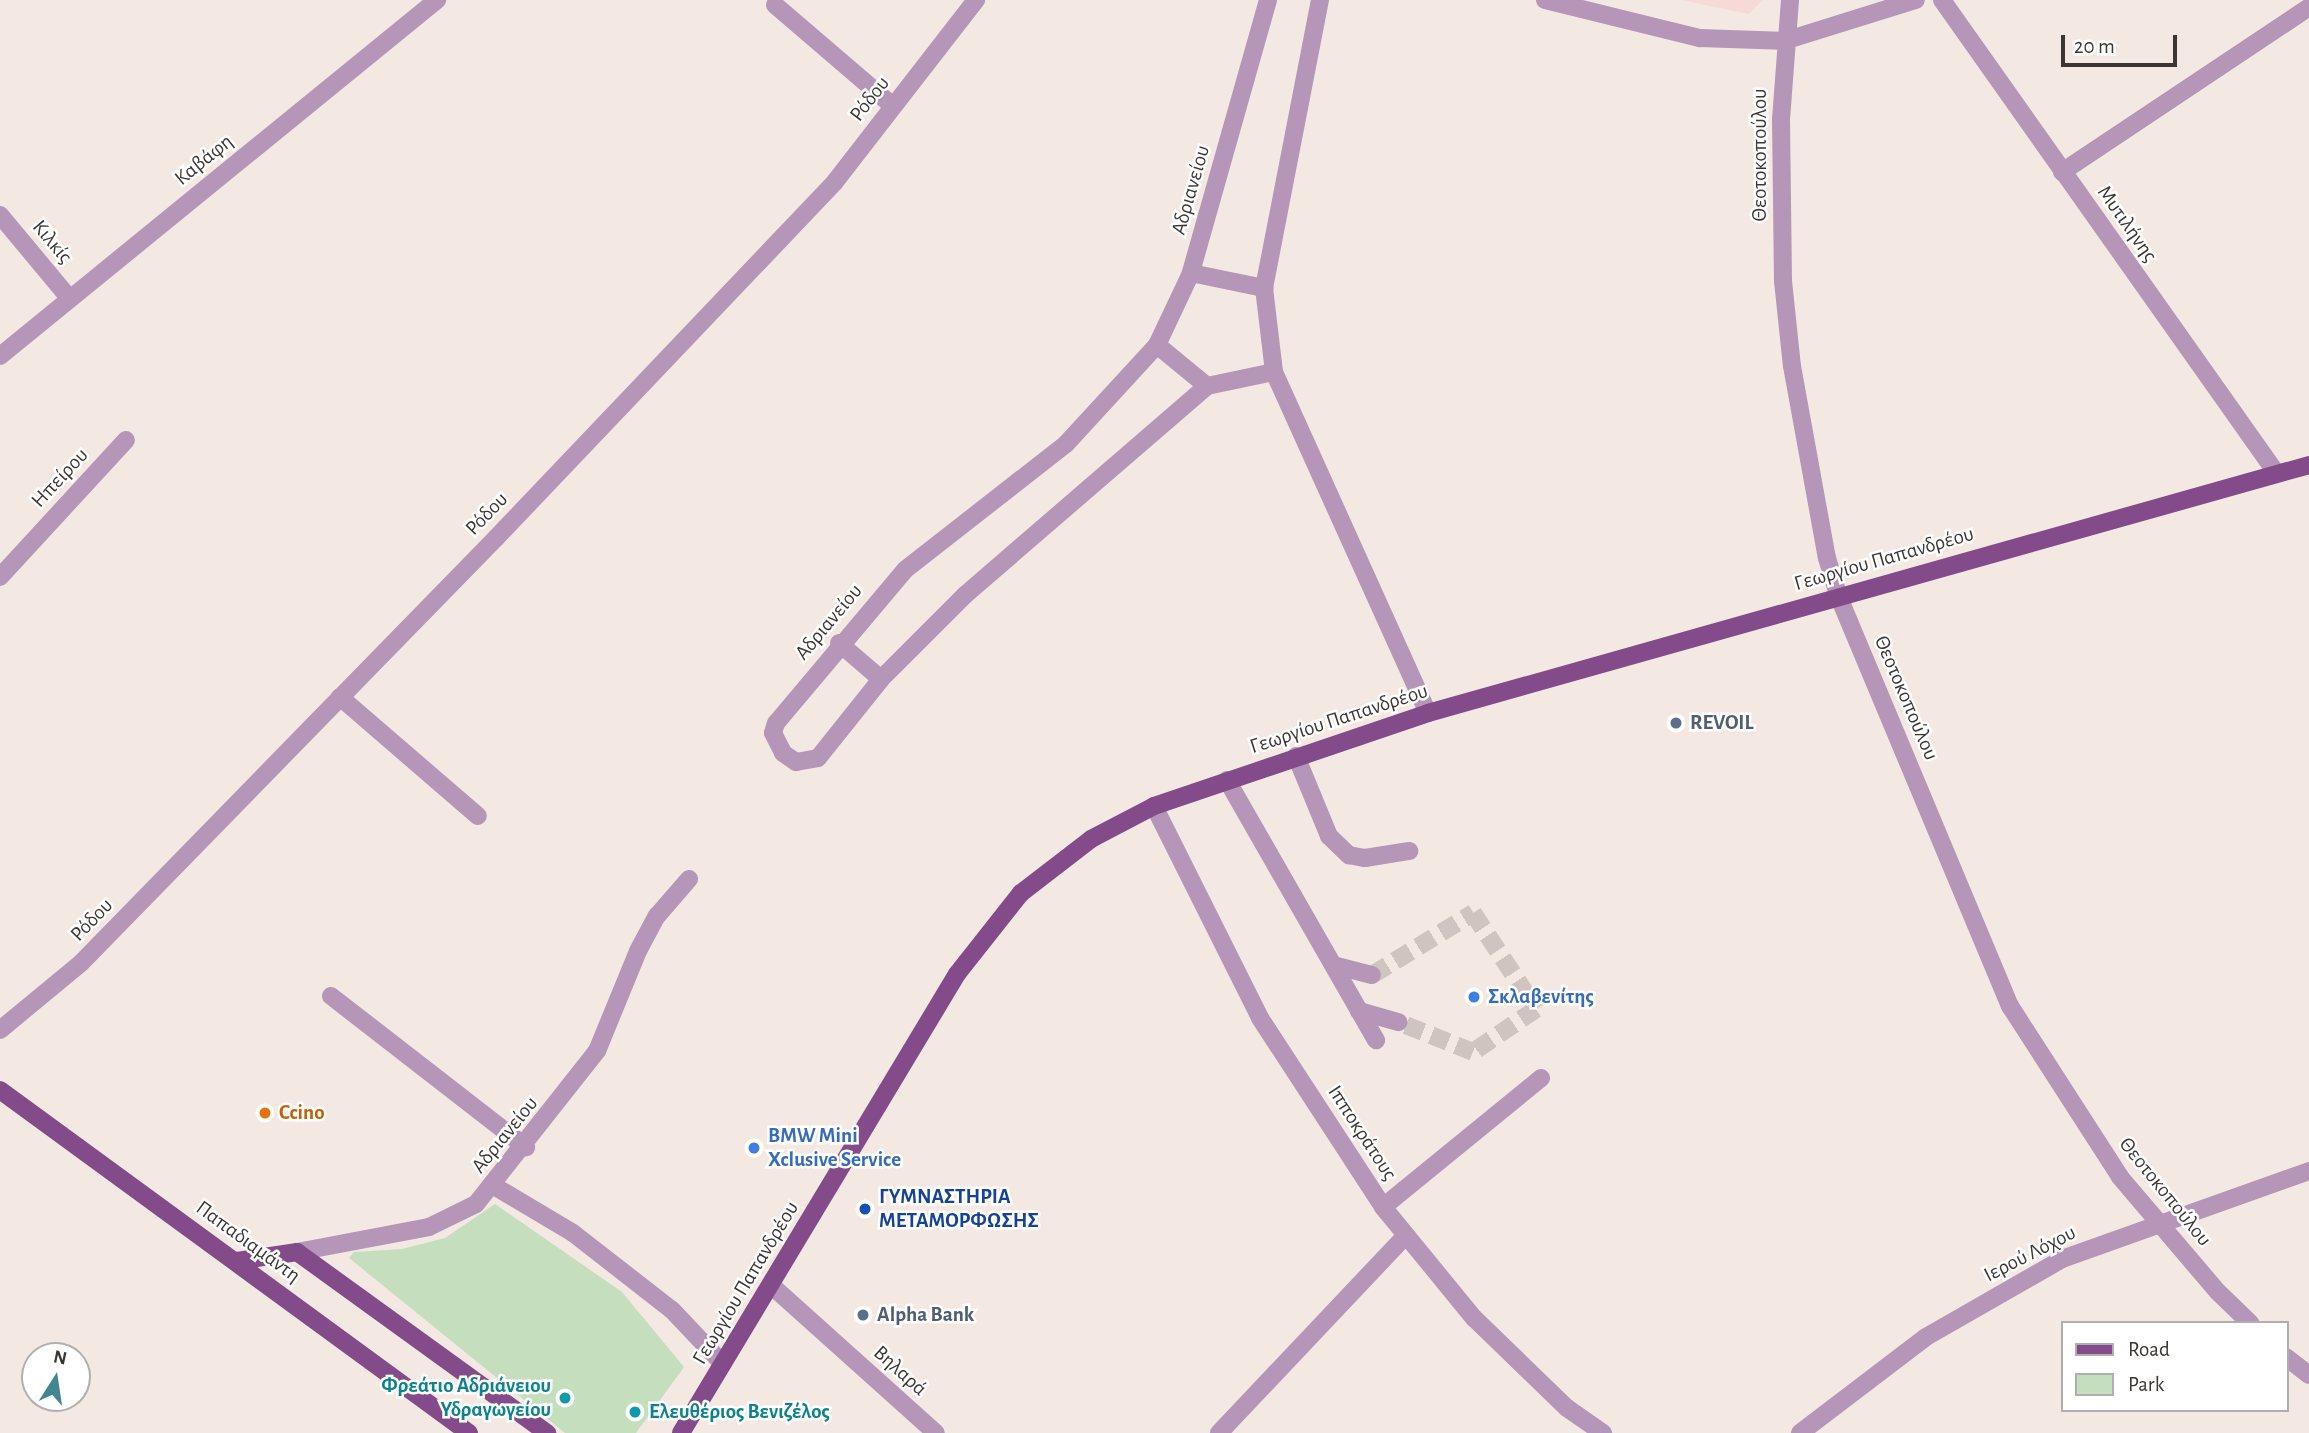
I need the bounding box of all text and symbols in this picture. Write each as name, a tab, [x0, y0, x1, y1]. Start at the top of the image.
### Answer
scale bar	[2064, 21, 2180, 65]
text: 20 m	[2074, 36, 2115, 57]
street label: Ρόδου	[845, 71, 895, 127]
street label: Θεοτοκοπούλου	[1747, 89, 1773, 221]
street label: Καβάφη	[170, 129, 238, 191]
street label: Αδριανείου	[1166, 142, 1216, 238]
street label: Μυτιλήνης	[2092, 181, 2162, 267]
street label: Κιλκίς	[27, 215, 77, 269]
street label: Ηπείρου	[26, 443, 94, 513]
street label: Ρόδου	[460, 487, 514, 541]
street label: Γεωργίου Παπανδρέου	[1791, 521, 1977, 597]
street label: Αδριανείου	[790, 579, 868, 665]
street label: Θεοτοκοπούλου	[1868, 632, 1944, 764]
street label: Γεωργίου Παπανδρέου	[1247, 678, 1431, 760]
place label: REVOIL	[1690, 710, 1754, 736]
marker: REVOIL	[1668, 715, 1684, 731]
street label: Ρόδου	[65, 893, 119, 947]
place label: Σκλαβενίτης	[1488, 984, 1594, 1010]
marker: Σκλαβενίτης	[1466, 989, 1482, 1005]
street label: Ιπποκράτους	[1322, 1081, 1402, 1185]
street label: Αδριανείου	[466, 1091, 544, 1179]
place label: Ccino	[279, 1100, 325, 1126]
marker: Ccino	[257, 1105, 273, 1121]
place label: BMW Mini Xclusive Service	[768, 1123, 901, 1173]
street label: Θεοτοκοπούλου	[2113, 1132, 2217, 1252]
marker: BMW Mini Xclusive Service	[746, 1140, 762, 1156]
place label: ΓΥΜΝΑΣΤΗΡΙΑ ΜΕΤΑΜΟΡΦΩΣΗΣ	[879, 1184, 1039, 1234]
street label: Παπαδιαμάντη	[191, 1196, 305, 1288]
street label: Γεωργίου Παπανδρέου	[687, 1197, 805, 1369]
marker: ΓΥΜΝΑΣΤΗΡΙΑ ΜΕΤΑΜΟΡΦΩΣΗΣ	[857, 1201, 873, 1217]
street label: Ιερού Λόχου	[1980, 1220, 2080, 1288]
place label: Alpha Bank	[877, 1302, 974, 1328]
marker: Alpha Bank	[855, 1307, 871, 1323]
legend	[2060, 1321, 2288, 1412]
text: Road	[2128, 1339, 2170, 1360]
street label: Βηλαρά	[868, 1340, 932, 1402]
north arrow	[21, 1342, 91, 1412]
text: N	[52, 1347, 68, 1369]
place label: Φρεάτιο Αδριάνειου Υδραγωγείου	[381, 1373, 551, 1423]
text: Park	[2128, 1374, 2164, 1395]
marker: Φρεάτιο Αδριάνειου Υδραγωγείου	[557, 1390, 573, 1406]
place label: Ελευθέριος Βενιζέλος	[649, 1399, 830, 1425]
marker: Ελευθέριος Βενιζέλος	[627, 1404, 643, 1420]

